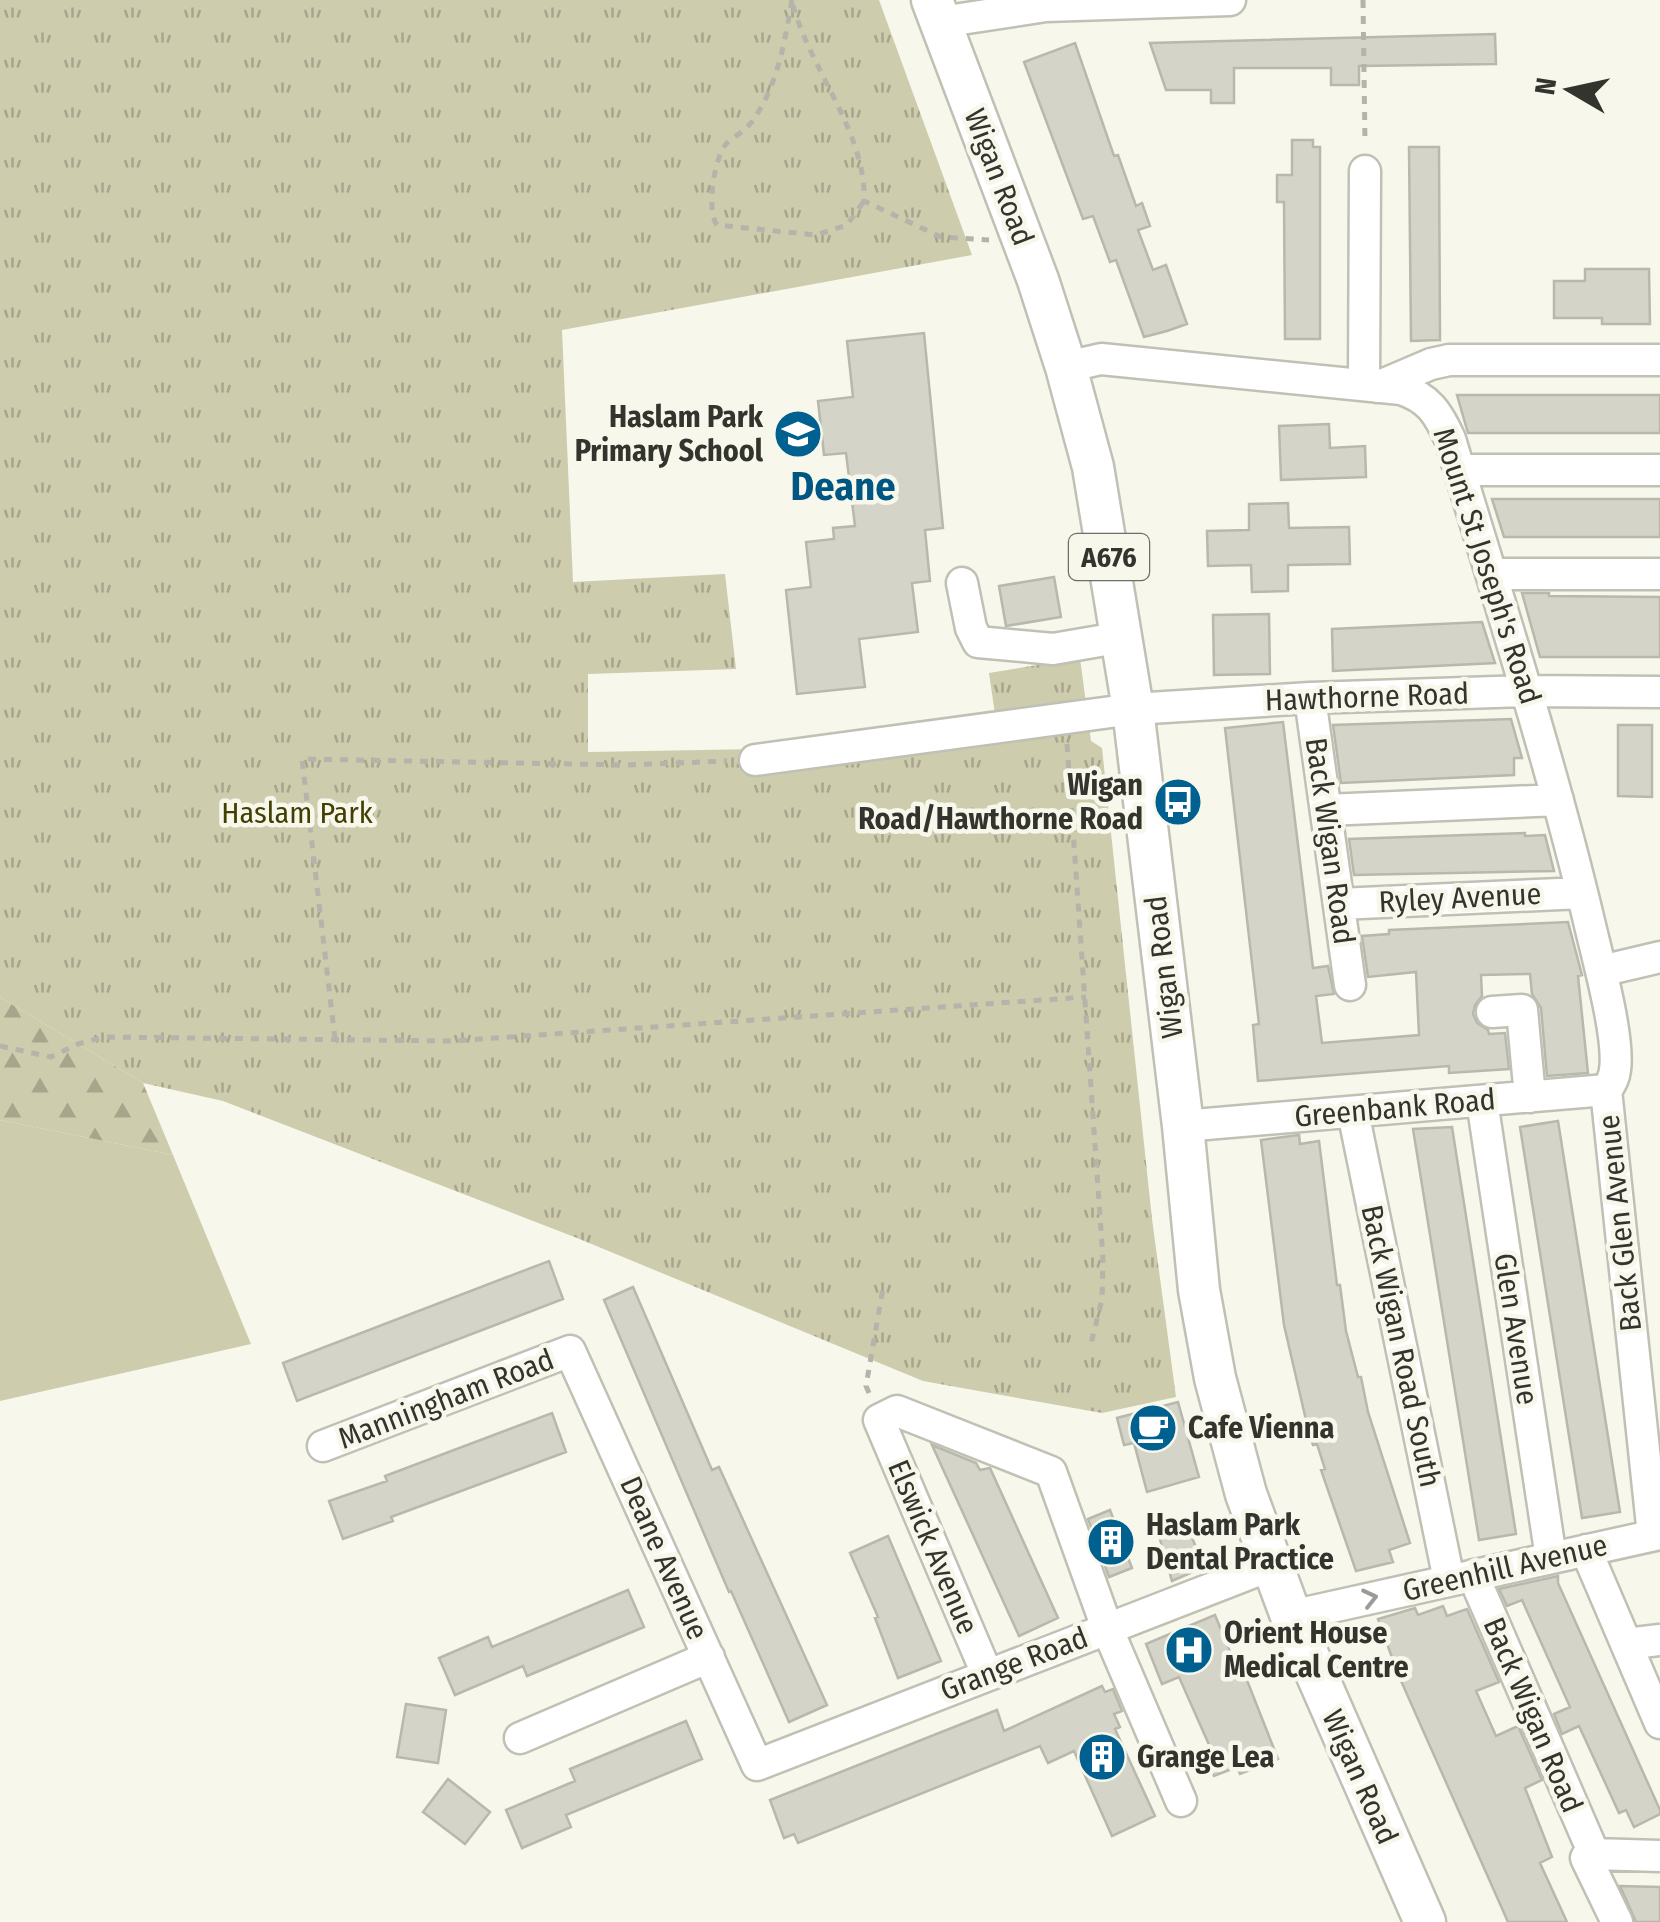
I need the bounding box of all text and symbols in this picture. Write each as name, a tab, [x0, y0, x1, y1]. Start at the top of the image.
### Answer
north arrow	[1520, 40, 1620, 140]
text: N	[1528, 75, 1563, 97]
street label: Wigan Road	[957, 104, 1041, 250]
place label: Haslam Park Primary School	[575, 399, 764, 469]
school or university icon: Haslam Park Primary School	[772, 408, 824, 460]
street label: Mount St Joseph's Road	[1425, 423, 1549, 709]
district label: Deane	[791, 463, 895, 511]
road number: A676	[1069, 534, 1149, 580]
street label: Hawthorne Road	[1264, 675, 1470, 719]
street label: Back Wigan Road	[1298, 735, 1362, 947]
place label: Wigan Road/Hawthorne Road	[858, 767, 1143, 837]
bus stop icon: Wigan Road/Hawthorne Road	[1152, 776, 1204, 828]
park label: Haslam Park	[221, 795, 373, 831]
street label: Ryley Avenue	[1378, 876, 1542, 920]
street label: Wigan Road	[1137, 894, 1191, 1040]
street label: Greenbank Road	[1293, 1081, 1497, 1135]
street label: Back Glen Avenue	[1591, 1113, 1649, 1333]
street label: Back Wigan Road South	[1354, 1202, 1448, 1490]
street label: Glen Avenue	[1486, 1251, 1546, 1407]
street label: Manningham Road	[333, 1341, 559, 1457]
cafe icon: Cafe Vienna	[1127, 1402, 1179, 1454]
place label: Cafe Vienna	[1188, 1410, 1335, 1446]
street label: Elswick Avenue	[880, 1455, 986, 1639]
street label: Deane Avenue	[612, 1471, 716, 1645]
place label: Haslam Park Dental Practice	[1146, 1507, 1334, 1577]
building icon: Haslam Park Dental Practice	[1085, 1516, 1137, 1568]
street label: Greenhill Avenue	[1399, 1527, 1611, 1609]
one-way arrow	[1361, 1589, 1378, 1610]
street label: Back Wigan Road	[1476, 1612, 1590, 1818]
place label: Orient House Medical Centre	[1224, 1615, 1409, 1685]
street label: Grange Road	[935, 1619, 1093, 1709]
hospital icon: Orient House Medical Centre	[1163, 1624, 1215, 1676]
street label: Wigan Road	[1314, 1704, 1406, 1850]
building icon: Grange Lea	[1076, 1731, 1128, 1783]
place label: Grange Lea	[1137, 1739, 1274, 1775]

